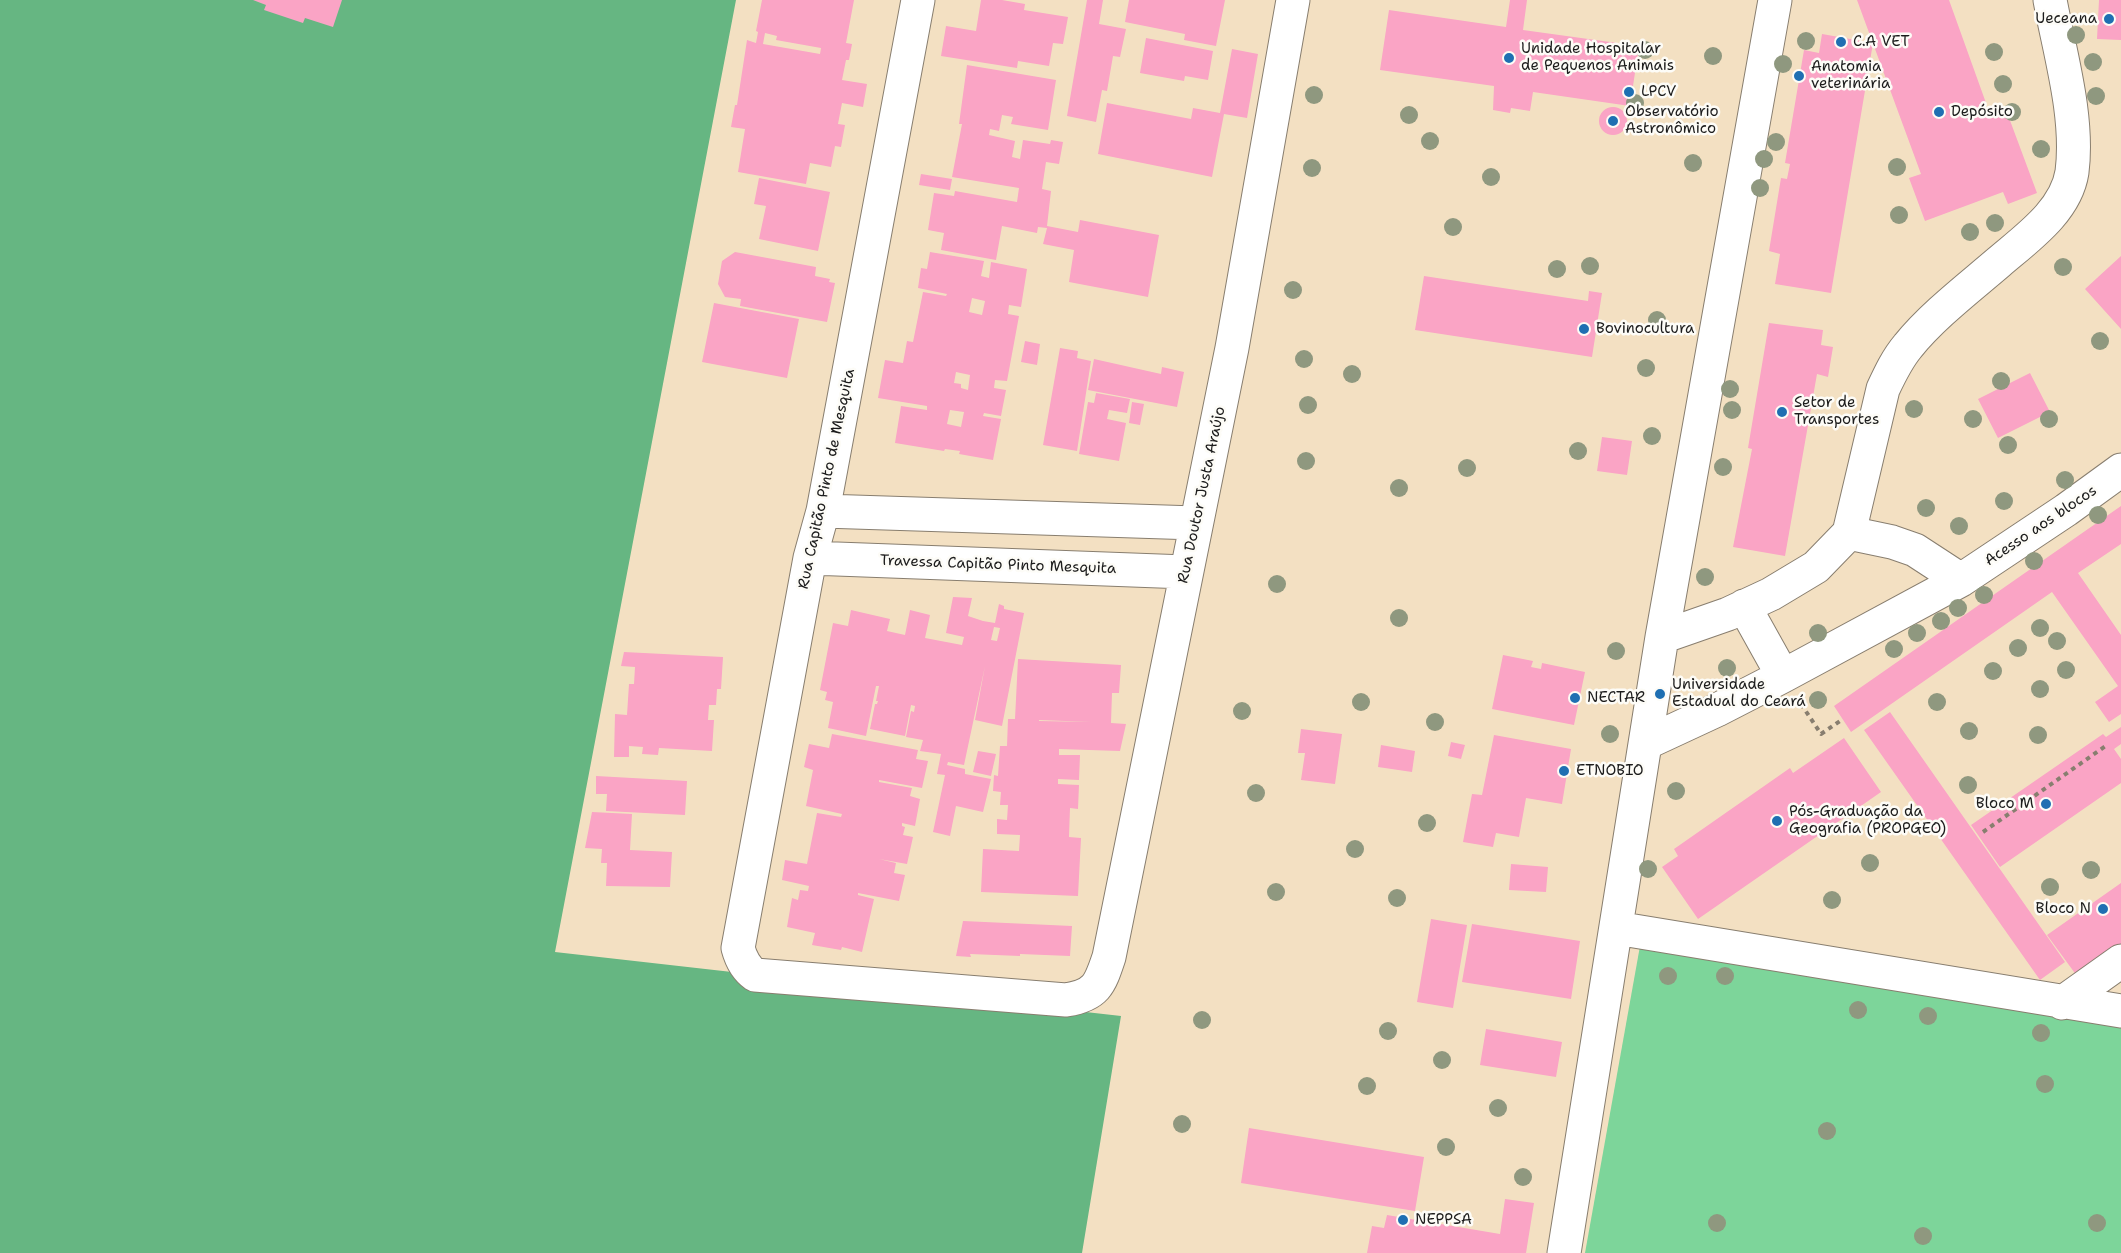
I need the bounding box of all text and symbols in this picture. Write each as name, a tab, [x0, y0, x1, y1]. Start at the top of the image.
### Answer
place label: Ueceana	[2035, 10, 2097, 28]
marker: Ueceana	[2102, 12, 2116, 26]
place label: C.A VET	[1853, 33, 1910, 51]
marker: C.A VET	[1834, 35, 1848, 49]
place label: Unidade Hospitalar de Pequenos Animais	[1521, 40, 1674, 75]
marker: Unidade Hospitalar de Pequenos Animais	[1502, 51, 1516, 65]
place label: Anatomia veterinária	[1811, 58, 1890, 93]
marker: Anatomia veterinária	[1792, 69, 1806, 83]
place label: LPCV	[1641, 83, 1676, 101]
marker: LPCV	[1622, 85, 1636, 99]
place label: Observatório Astronômico	[1625, 103, 1719, 138]
place label: Depósito	[1951, 103, 2013, 121]
marker: Depósito	[1932, 105, 1946, 119]
marker: Observatório Astronômico	[1606, 114, 1620, 128]
place label: Bovinocultura	[1596, 320, 1694, 338]
marker: Bovinocultura	[1577, 322, 1591, 336]
street label: Rua Capitão Pinto de Mesquita	[795, 367, 859, 591]
place label: Setor de Transportes	[1794, 394, 1879, 429]
street label: Rua Doutor Justa Araújo	[1174, 405, 1230, 585]
marker: Setor de Transportes	[1775, 405, 1789, 419]
street label: Acesso aos blocos	[1982, 482, 2100, 570]
street label: Travessa Capitão Pinto Mesquita	[880, 552, 1116, 578]
place label: Universidade Estadual do Ceará	[1672, 676, 1806, 711]
marker: Universidade Estadual do Ceará	[1653, 687, 1667, 701]
place label: NECTAR	[1587, 689, 1645, 707]
marker: NECTAR	[1568, 691, 1582, 705]
place label: ETNOBIO	[1576, 762, 1644, 780]
marker: ETNOBIO	[1557, 764, 1571, 778]
place label: Bloco M	[1976, 795, 2034, 813]
marker: Bloco M	[2039, 797, 2053, 811]
place label: Pós-Graduação da Geografia (PROPGEO)	[1789, 803, 1946, 838]
marker: Pós-Graduação da Geografia (PROPGEO)	[1770, 814, 1784, 828]
place label: Bloco N	[2036, 900, 2091, 918]
marker: Bloco N	[2096, 902, 2110, 916]
place label: NEPPSA	[1415, 1211, 1472, 1229]
marker: NEPPSA	[1396, 1213, 1410, 1227]

